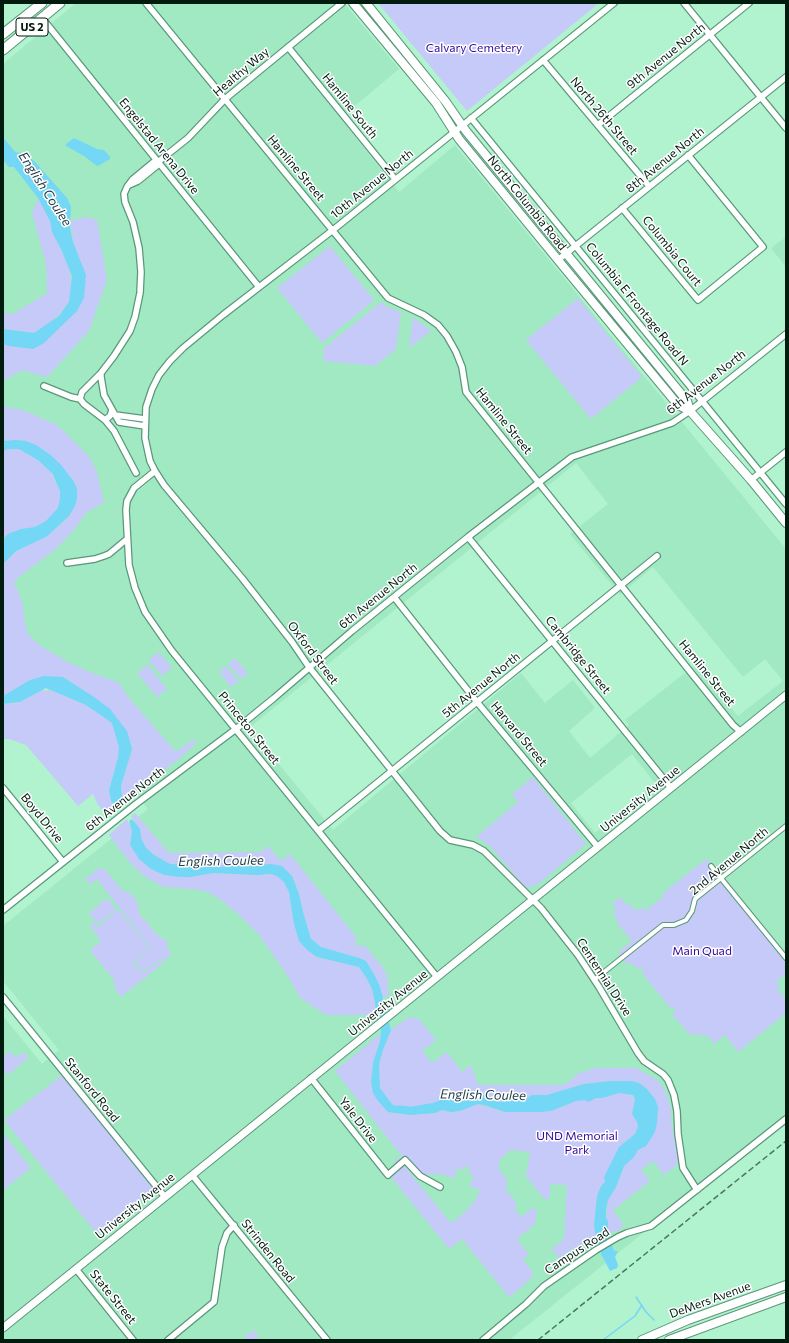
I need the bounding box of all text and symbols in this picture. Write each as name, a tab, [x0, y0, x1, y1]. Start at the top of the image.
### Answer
road number: US 2	[16, 18, 48, 36]
street label: 9th Avenue North	[624, 20, 708, 92]
park label: Calvary Cemetery	[426, 41, 522, 55]
street label: Healthy Way	[210, 44, 272, 100]
street label: Hamline South	[319, 70, 381, 142]
street label: North 26th Street	[567, 74, 641, 158]
street label: Engelstad Arena Drive	[116, 95, 202, 197]
street label: 8th Avenue North	[623, 124, 707, 196]
street label: Hamline Street	[264, 132, 328, 204]
street label: 10th Avenue North	[328, 146, 416, 222]
water label: English Coulee	[15, 149, 75, 229]
street label: North Columbia Road	[484, 153, 570, 253]
street label: Columbia Court	[639, 213, 705, 289]
street label: Columbia E Frontage Road N	[583, 239, 691, 369]
street label: 6th Avenue North	[664, 347, 748, 417]
street label: Hamline Street	[473, 385, 535, 457]
street label: 6th Avenue North	[336, 560, 420, 632]
street label: Cambridge Street	[542, 613, 614, 697]
street label: Oxford Street	[285, 619, 341, 687]
street label: Hamline Street	[676, 637, 738, 709]
street label: 5th Avenue North	[439, 649, 523, 721]
street label: Princeton Street	[215, 689, 283, 767]
street label: Harvard Street	[488, 699, 550, 769]
street label: University Avenue	[598, 763, 682, 835]
street label: 6th Avenue North	[83, 764, 167, 834]
street label: Boyd Drive	[18, 791, 66, 845]
street label: 2nd Avenue North	[687, 824, 771, 898]
water label: English Coulee	[178, 852, 264, 870]
street label: Centennial Drive	[573, 935, 635, 1019]
park label: Main Quad	[672, 944, 732, 958]
street label: University Avenue	[346, 967, 430, 1039]
street label: Stanford Road	[62, 1055, 122, 1125]
water label: English Coulee	[440, 1086, 526, 1104]
street label: Yale Drive	[336, 1094, 380, 1146]
park label: UND Memorial Park	[536, 1129, 618, 1157]
street label: University Avenue	[93, 1170, 177, 1242]
street label: Strinden Road	[238, 1217, 298, 1285]
street label: Campus Road	[542, 1225, 612, 1277]
street label: State Street	[87, 1267, 139, 1327]
street label: DeMers Avenue	[667, 1279, 753, 1321]

